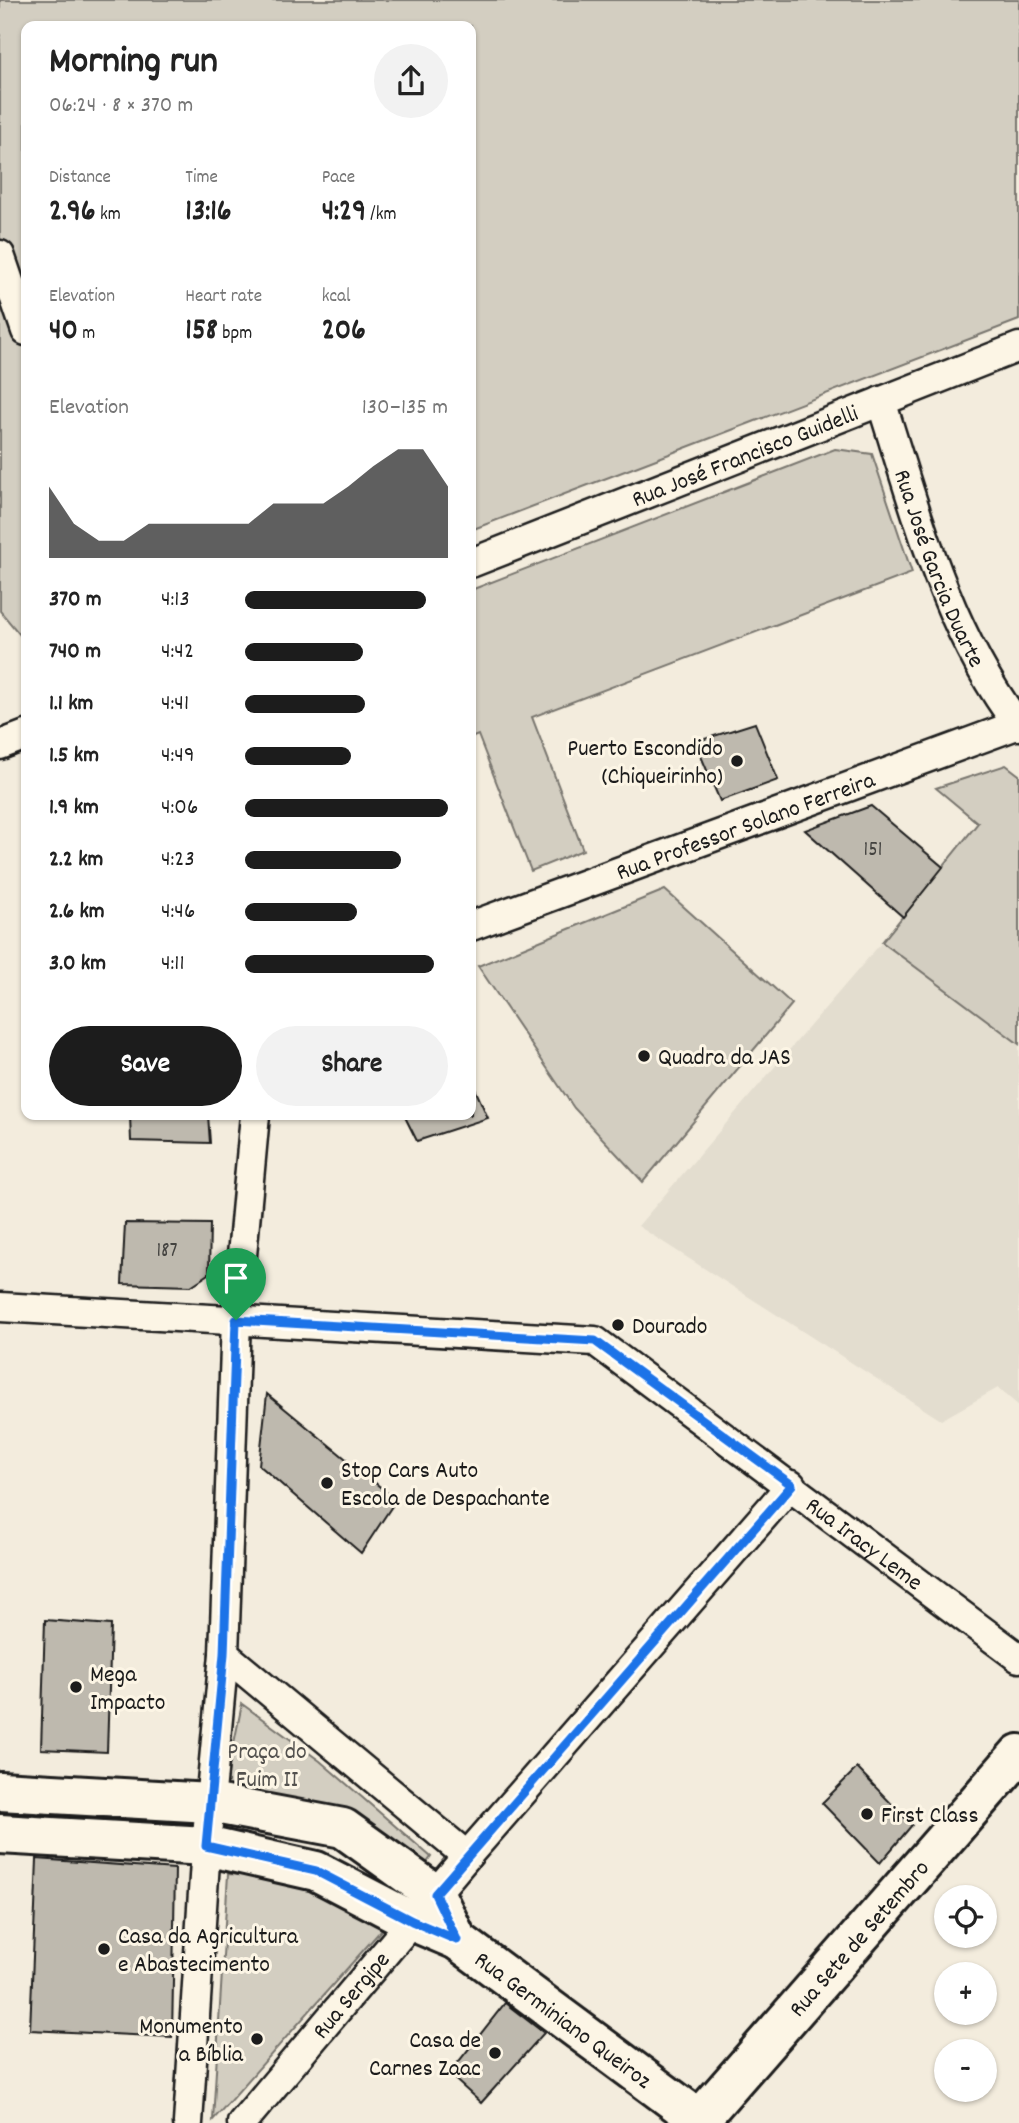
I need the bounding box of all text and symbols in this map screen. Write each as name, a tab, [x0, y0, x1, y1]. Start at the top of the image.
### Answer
text: Morning run	[49, 36, 218, 91]
button: share	[374, 44, 448, 118]
text: 06:24 · 8 × 370 m	[49, 90, 193, 123]
text: Distance	[49, 165, 111, 192]
text: Time	[185, 165, 218, 192]
text: Pace	[322, 165, 355, 192]
text: 2.96	[49, 192, 96, 235]
text: 13:16	[185, 192, 231, 235]
text: 4:29	[322, 192, 366, 235]
text: km	[96, 202, 121, 229]
text: /km	[366, 202, 397, 229]
text: Elevation	[49, 284, 115, 311]
text: Heart rate	[185, 284, 262, 311]
text: kcal	[322, 284, 351, 311]
text: 40	[49, 311, 78, 354]
text: 158	[185, 311, 218, 354]
text: 206	[322, 311, 366, 354]
text: m	[78, 321, 95, 348]
text: bpm	[218, 321, 252, 348]
text: Elevation	[49, 392, 129, 425]
text: 130–135 m	[362, 392, 448, 425]
street label: Rua José Francisco Guidelli	[627, 398, 864, 518]
street label: Rua José Garcia Duarte	[883, 466, 992, 674]
text: 370 m	[49, 584, 102, 617]
text: 4:13	[161, 584, 190, 617]
text: 740 m	[49, 636, 101, 669]
text: 4:42	[161, 636, 194, 669]
text: 1.1 km	[49, 688, 93, 721]
text: 4:41	[161, 688, 189, 721]
place label: Puerto Escondido (Chiqueirinho)	[567, 733, 723, 795]
text: 1.5 km	[49, 740, 99, 773]
text: 4:49	[161, 740, 194, 773]
marker: Puerto Escondido (Chiqueirinho)	[729, 753, 745, 769]
street label: Rua Professor Solano Ferreira	[612, 764, 881, 891]
text: 1.9 km	[49, 792, 99, 825]
text: 4:06	[161, 792, 198, 825]
house number: 151	[864, 836, 882, 866]
text: 2.2 km	[49, 844, 103, 877]
text: 4:23	[161, 844, 195, 877]
text: 2.6 km	[49, 896, 105, 929]
text: 4:46	[161, 896, 195, 929]
text: 3.0 km	[49, 948, 106, 981]
text: 4:11	[161, 948, 184, 981]
button: Save	[49, 1026, 242, 1106]
button: Share	[256, 1026, 448, 1106]
place label: Quadra da JAS	[658, 1042, 791, 1076]
marker: Quadra da JAS	[636, 1048, 652, 1064]
house number: 187	[156, 1237, 178, 1267]
pin	[206, 1248, 266, 1320]
icon: arrive	[217, 1259, 255, 1297]
place label: Dourado	[632, 1311, 708, 1345]
marker: Dourado	[610, 1317, 626, 1333]
place label: Stop Cars Auto Escola de Despachante	[341, 1455, 550, 1517]
marker: Stop Cars Auto Escola de Despachante	[319, 1475, 335, 1491]
street label: Rua Iracy Leme	[797, 1490, 929, 1600]
place label: Mega Impacto	[90, 1659, 165, 1721]
marker: Mega Impacto	[68, 1679, 84, 1695]
park label: Praça do Fuim II	[227, 1736, 307, 1798]
place label: First Class	[881, 1800, 979, 1834]
marker: First Class	[859, 1806, 875, 1822]
street label: Rua Sete de Setembro	[782, 1854, 939, 2026]
map controls	[934, 1885, 997, 2102]
button: locate	[934, 1885, 997, 1948]
place label: Casa da Agricultura e Abastecimento	[118, 1921, 299, 1983]
marker: Casa da Agricultura e Abastecimento	[96, 1941, 112, 1957]
street label: Rua Germiniano Queiroz	[466, 1944, 658, 2099]
street label: Rua Sergipe	[306, 1945, 400, 2048]
button: +	[934, 1962, 997, 2025]
place label: Monumento a Bíblia	[139, 2011, 244, 2073]
place label: Casa de Carnes Zaac	[369, 2025, 481, 2087]
marker: Monumento a Bíblia	[249, 2031, 265, 2047]
button: −	[934, 2039, 997, 2102]
marker: Casa de Carnes Zaac	[487, 2045, 503, 2061]

